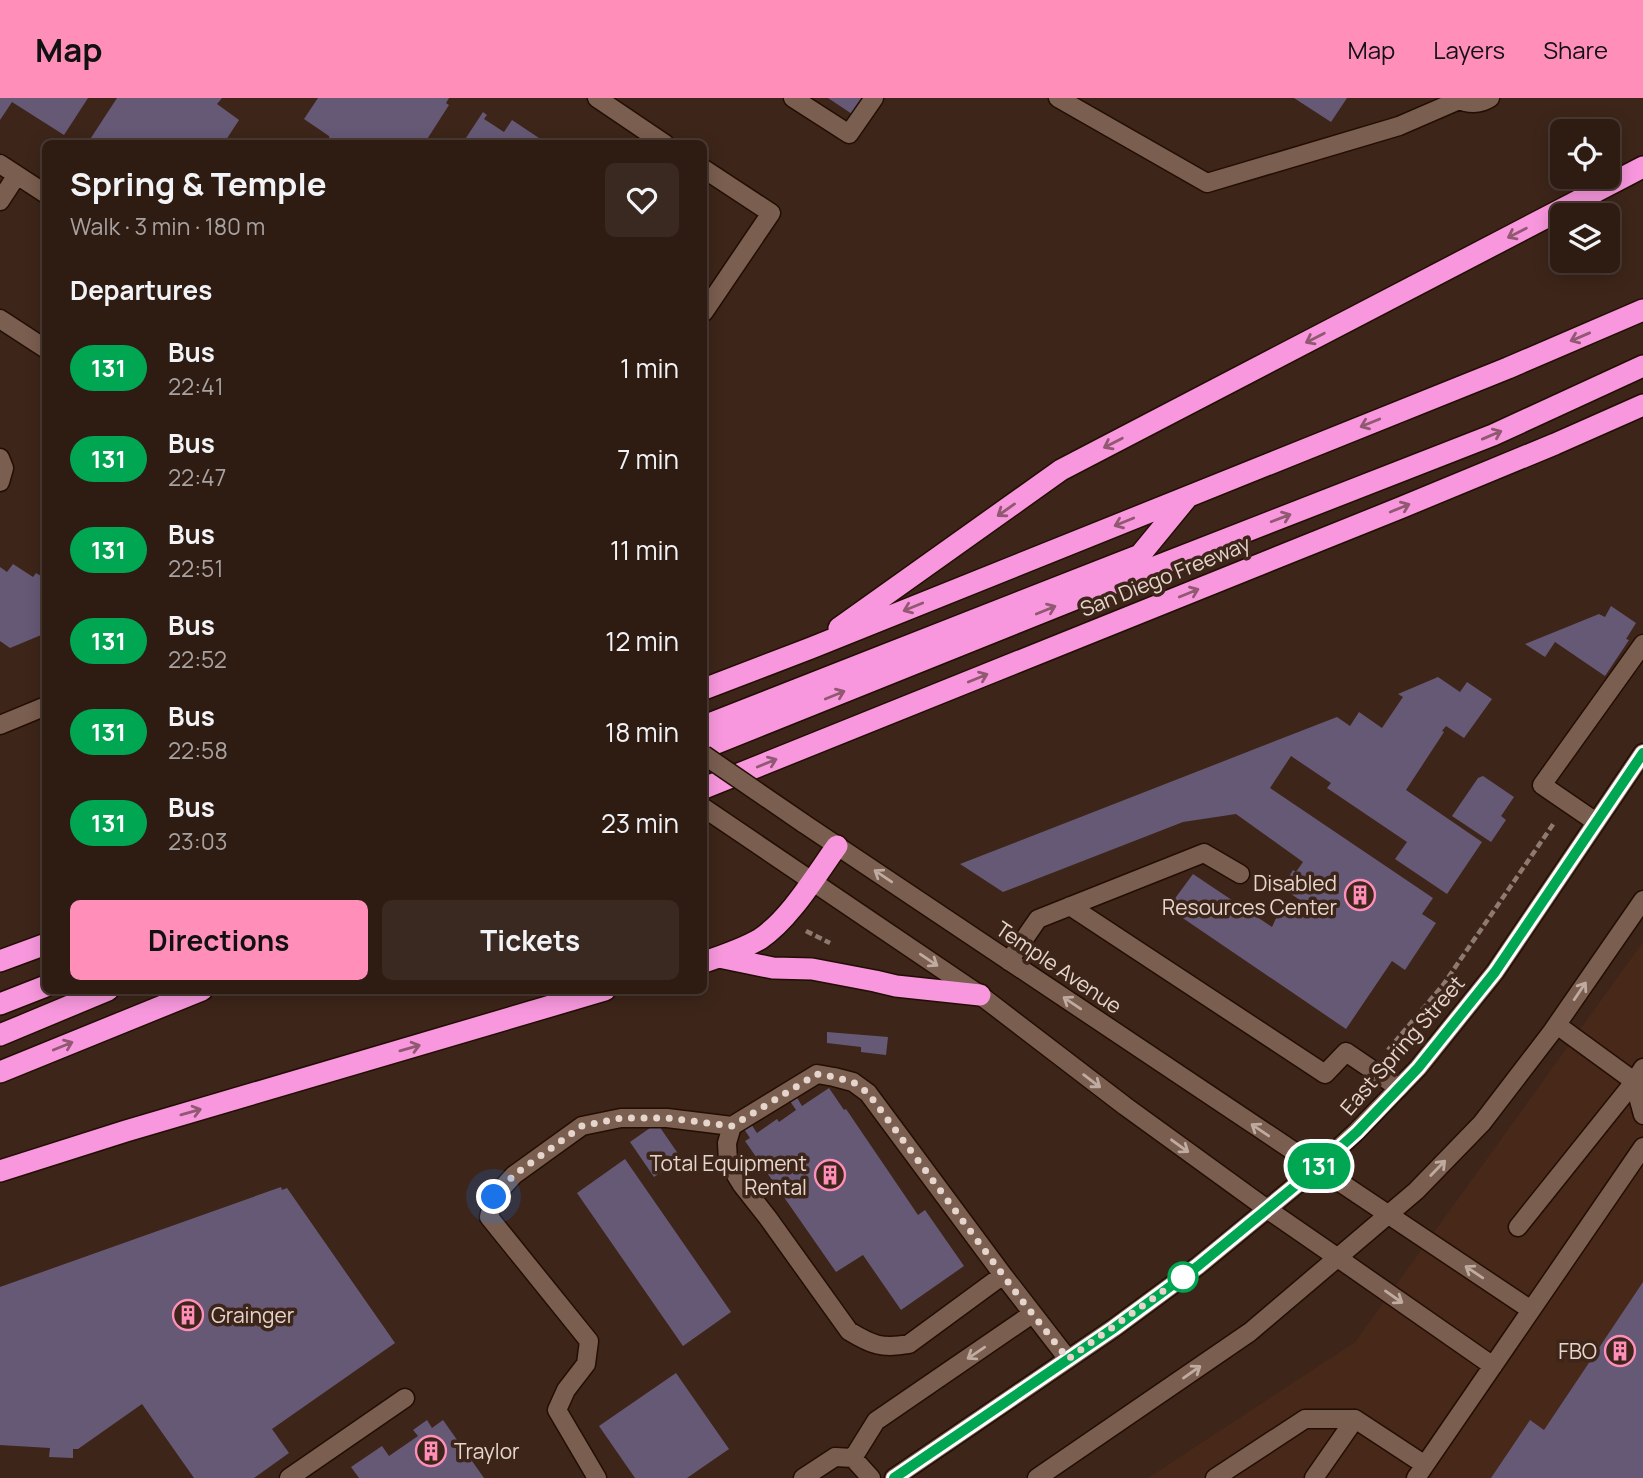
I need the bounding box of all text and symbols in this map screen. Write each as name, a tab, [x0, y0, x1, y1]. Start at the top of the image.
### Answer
text: Map	[35, 27, 103, 72]
text: Map	[1348, 33, 1395, 66]
text: Layers	[1433, 33, 1505, 66]
text: Share	[1543, 33, 1608, 66]
map controls	[1550, 119, 1620, 273]
button: locate	[1550, 119, 1620, 189]
text: Spring & Temple	[70, 161, 327, 206]
button: heart	[605, 163, 679, 237]
button: layers	[1550, 203, 1620, 273]
text: Walk · 3 min · 180 m	[70, 210, 265, 242]
one-way arrow	[1507, 227, 1528, 241]
text: Departures	[70, 272, 212, 308]
one-way arrow	[1570, 331, 1592, 344]
one-way arrow	[1305, 332, 1326, 346]
text: Bus	[168, 334, 215, 370]
text: 1 min	[620, 350, 679, 386]
text: 131	[91, 351, 126, 384]
text: 22:41	[168, 370, 224, 402]
one-way arrow	[1360, 418, 1381, 431]
text: Bus	[168, 425, 215, 461]
one-way arrow	[1481, 427, 1503, 440]
one-way arrow	[1103, 437, 1124, 451]
text: 7 min	[617, 441, 679, 477]
text: 131	[91, 442, 126, 475]
text: 22:47	[168, 461, 226, 493]
one-way arrow	[1388, 500, 1410, 513]
one-way arrow	[997, 503, 1016, 517]
one-way arrow	[1269, 510, 1291, 523]
text: Bus	[168, 516, 215, 552]
one-way arrow	[1114, 517, 1136, 530]
street label: San Diego Freeway	[1076, 529, 1254, 623]
text: 11 min	[610, 532, 679, 568]
text: 131	[91, 533, 126, 566]
text: 22:51	[168, 552, 223, 584]
one-way arrow	[1177, 585, 1199, 598]
one-way arrow	[903, 601, 924, 614]
one-way arrow	[1035, 603, 1057, 616]
text: Bus	[168, 607, 215, 643]
text: 12 min	[605, 623, 679, 659]
text: 131	[91, 624, 126, 657]
text: 22:52	[168, 643, 227, 675]
one-way arrow	[966, 670, 988, 683]
one-way arrow	[824, 687, 845, 700]
text: Bus	[168, 698, 215, 734]
text: 18 min	[605, 714, 679, 750]
text: 131	[91, 715, 126, 748]
text: 22:58	[168, 734, 228, 766]
one-way arrow	[755, 755, 777, 768]
text: Bus	[168, 789, 215, 825]
text: 23 min	[601, 805, 679, 841]
text: 131	[91, 806, 126, 839]
text: 23:03	[168, 825, 227, 857]
one-way arrow	[874, 869, 893, 883]
place label: Disabled Resources Center	[1162, 869, 1337, 921]
building icon: Disabled Resources Center	[1343, 878, 1377, 912]
button: Directions	[70, 900, 368, 980]
button: Tickets	[382, 900, 679, 980]
street label: Temple Avenue	[991, 914, 1127, 1020]
one-way arrow	[919, 953, 938, 967]
street label: East Spring Street	[1334, 969, 1470, 1121]
one-way arrow	[1573, 982, 1587, 1001]
one-way arrow	[1063, 996, 1082, 1010]
one-way arrow	[52, 1039, 74, 1052]
one-way arrow	[398, 1040, 420, 1053]
one-way arrow	[1082, 1073, 1101, 1088]
one-way arrow	[180, 1105, 202, 1118]
one-way arrow	[1251, 1123, 1271, 1137]
one-way arrow	[1171, 1139, 1189, 1154]
line badge: 131	[1279, 1143, 1359, 1189]
place label: Total Equipment Rental	[650, 1149, 807, 1201]
text: 131	[1302, 1149, 1336, 1182]
building icon: Total Equipment Rental	[813, 1158, 847, 1192]
one-way arrow	[1430, 1160, 1447, 1177]
your location	[476, 1179, 511, 1214]
unlabelled marker	[1168, 1262, 1198, 1292]
one-way arrow	[1465, 1265, 1485, 1279]
one-way arrow	[1384, 1290, 1403, 1304]
building icon: Grainger	[171, 1298, 205, 1332]
place label: Grainger	[211, 1301, 295, 1329]
building icon: FBO	[1603, 1334, 1637, 1368]
place label: FBO	[1558, 1337, 1597, 1365]
one-way arrow	[966, 1346, 986, 1360]
one-way arrow	[1182, 1365, 1201, 1379]
building icon: Traylor	[414, 1434, 448, 1468]
place label: Traylor	[454, 1437, 520, 1465]

